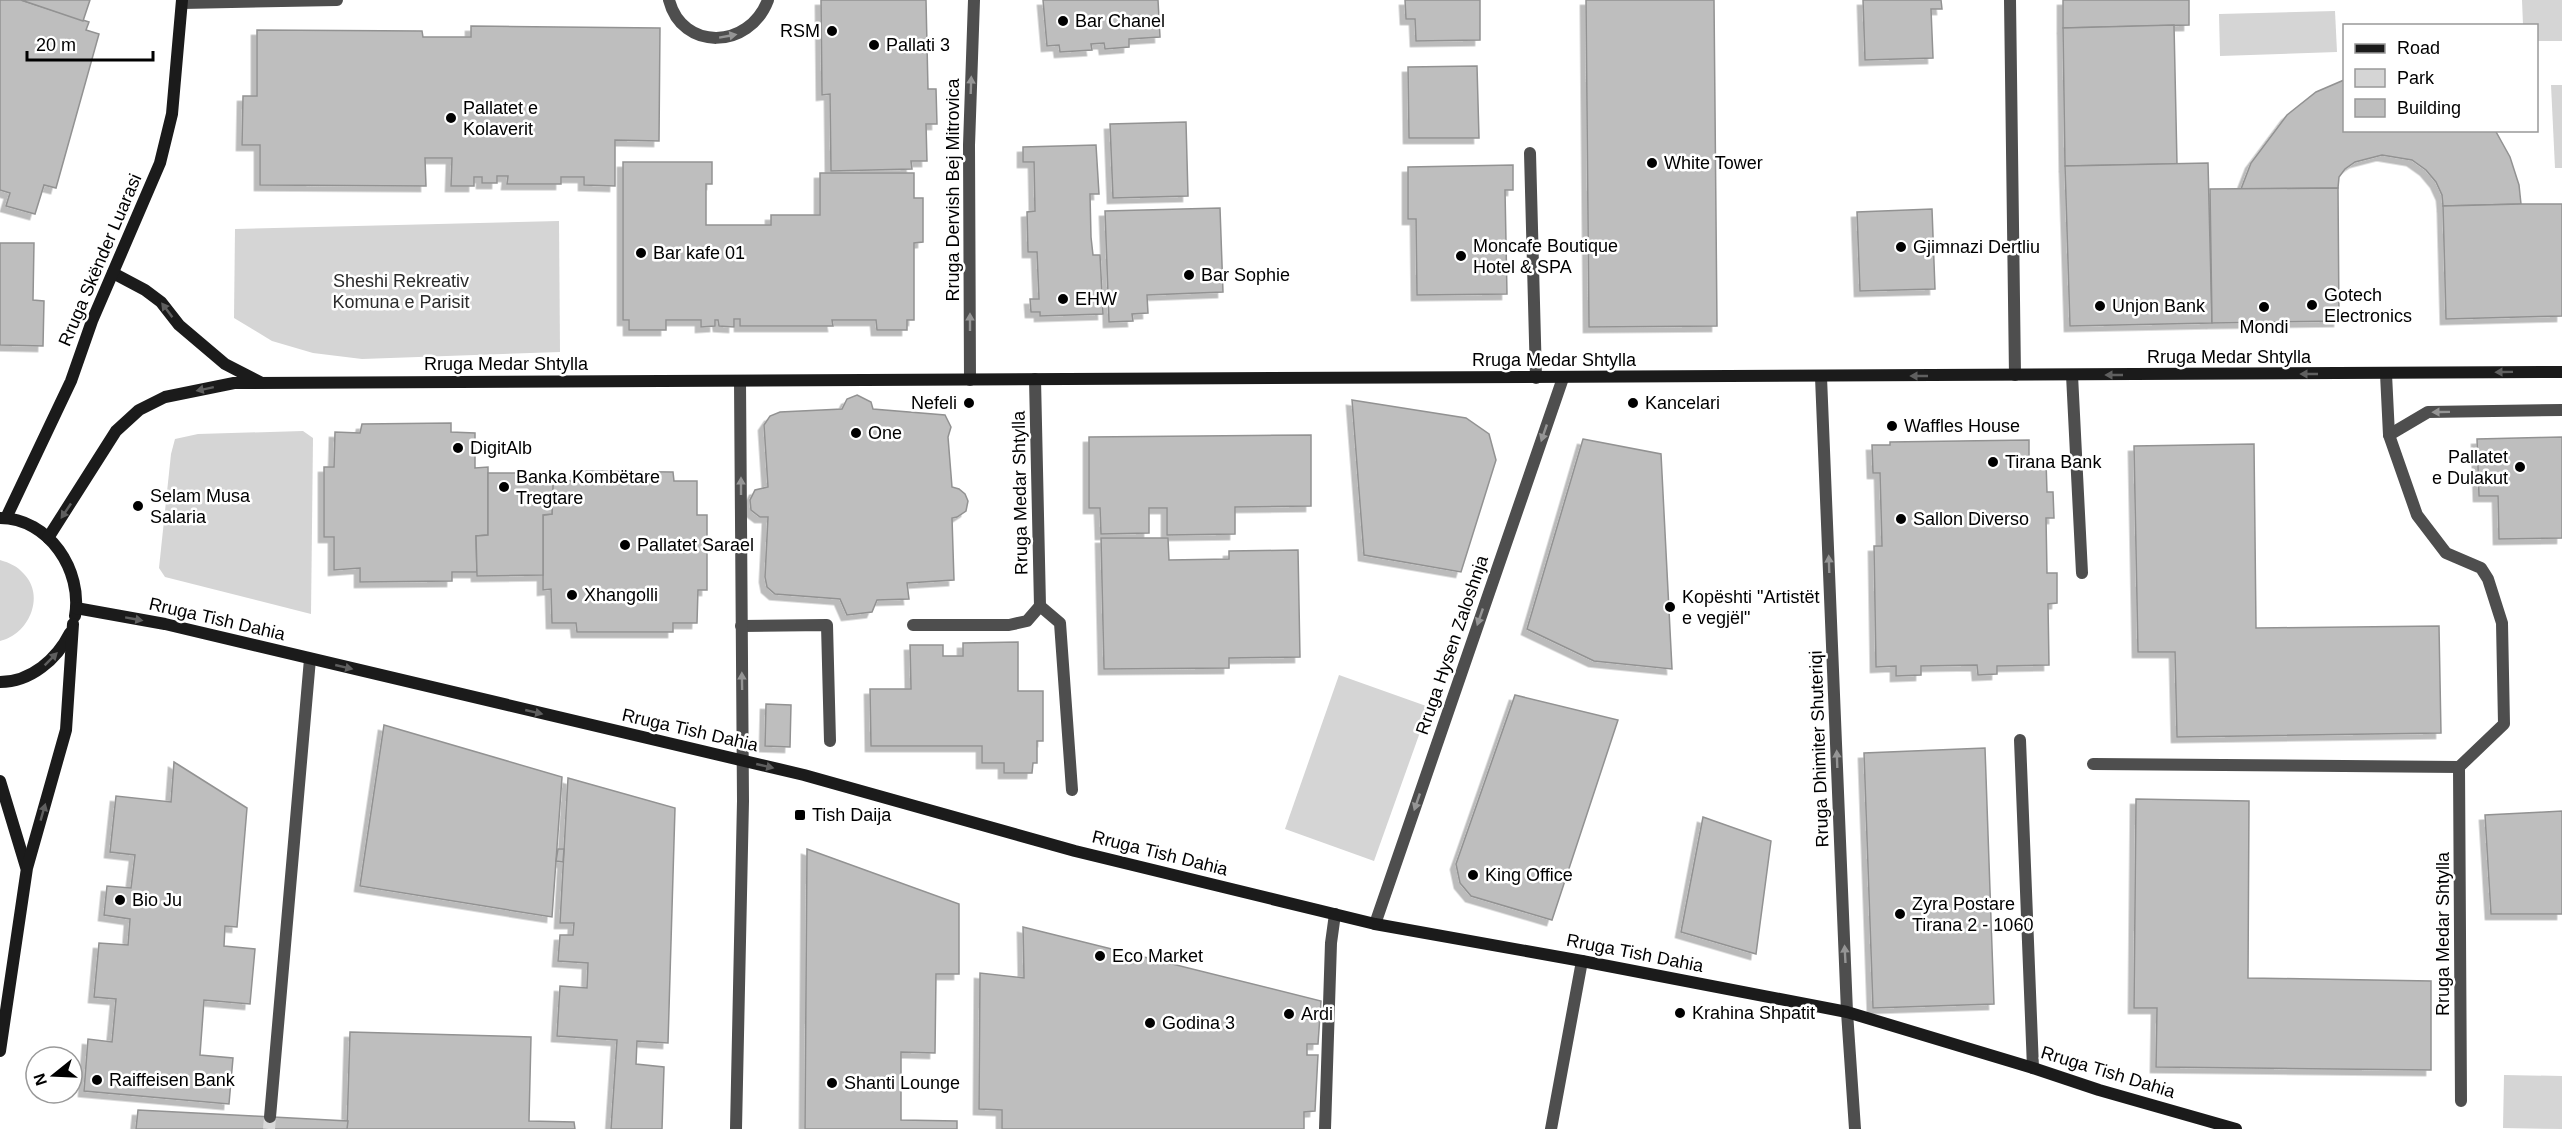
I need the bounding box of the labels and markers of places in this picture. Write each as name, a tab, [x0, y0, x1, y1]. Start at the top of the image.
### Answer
place label: Bar Chanel	[1075, 11, 1165, 31]
marker: Bar Chanel	[1056, 14, 1070, 28]
place label: RSM	[780, 21, 820, 41]
marker: RSM	[825, 24, 839, 38]
place label: Pallati 3	[886, 35, 950, 55]
marker: Pallati 3	[867, 38, 881, 52]
place label: Pallatet e Kolaverit	[463, 98, 538, 139]
marker: Pallatet e Kolaverit	[444, 111, 458, 125]
place label: White Tower	[1664, 153, 1763, 173]
marker: White Tower	[1645, 156, 1659, 170]
place label: Moncafe Boutique Hotel & SPA	[1473, 236, 1618, 277]
place label: Gjimnazi Dertliu	[1913, 237, 2040, 257]
marker: Gjimnazi Dertliu	[1894, 240, 1908, 254]
place label: Bar kafe 01	[653, 243, 745, 263]
marker: Bar kafe 01	[634, 246, 648, 260]
marker: Moncafe Boutique Hotel & SPA	[1454, 249, 1468, 263]
place label: Bar Sophie	[1201, 265, 1290, 285]
marker: Bar Sophie	[1182, 268, 1196, 282]
place label: Gotech Electronics	[2324, 285, 2412, 326]
place label: EHW	[1075, 289, 1117, 309]
marker: EHW	[1056, 292, 1070, 306]
place label: Unjon Bank	[2112, 296, 2206, 316]
marker: Gotech Electronics	[2305, 298, 2319, 312]
marker: Unjon Bank	[2093, 299, 2107, 313]
marker: Mondi	[2257, 300, 2271, 314]
place label: Mondi	[2239, 317, 2289, 337]
place label: Nefeli	[911, 393, 957, 413]
place label: Kancelari	[1645, 393, 1720, 413]
marker: Nefeli	[962, 396, 976, 410]
marker: Kancelari	[1626, 396, 1640, 410]
place label: Waffles House	[1904, 416, 2020, 436]
marker: Waffles House	[1885, 419, 1899, 433]
place label: One	[868, 423, 902, 443]
marker: One	[849, 426, 863, 440]
place label: DigitAlb	[470, 438, 532, 458]
marker: DigitAlb	[451, 441, 465, 455]
place label: Pallatet e Dulakut	[2432, 447, 2508, 488]
place label: Tirana Bank	[2005, 452, 2102, 472]
marker: Tirana Bank	[1986, 455, 2000, 469]
marker: Pallatet e Dulakut	[2513, 460, 2527, 474]
place label: Banka Kombëtare Tregtare	[516, 467, 660, 508]
marker: Banka Kombëtare Tregtare	[497, 480, 511, 494]
place label: Selam Musa Salaria	[150, 486, 251, 527]
marker: Selam Musa Salaria	[131, 499, 145, 513]
place label: Sallon Diverso	[1913, 509, 2029, 529]
marker: Sallon Diverso	[1894, 512, 1908, 526]
place label: Pallatet Sarael	[637, 535, 754, 555]
marker: Pallatet Sarael	[618, 538, 632, 552]
place label: Xhangolli	[584, 585, 658, 605]
place label: Kopështi "Artistët e vegjël"	[1682, 587, 1819, 628]
marker: Xhangolli	[565, 588, 579, 602]
marker: Kopështi "Artistët e vegjël"	[1663, 600, 1677, 614]
place label: Tish Daija	[812, 805, 892, 825]
marker: Tish Daija	[793, 808, 807, 822]
place label: King Office	[1485, 865, 1573, 885]
marker: King Office	[1466, 868, 1480, 882]
place label: Bio Ju	[132, 890, 182, 910]
marker: Bio Ju	[113, 893, 127, 907]
place label: Zyra Postare Tirana 2 - 1060	[1912, 894, 2033, 935]
marker: Zyra Postare Tirana 2 - 1060	[1893, 907, 1907, 921]
place label: Eco Market	[1112, 946, 1203, 966]
marker: Eco Market	[1093, 949, 1107, 963]
place label: Krahina Shpatit	[1692, 1003, 1815, 1023]
place label: Ardi	[1301, 1004, 1333, 1024]
marker: Krahina Shpatit	[1673, 1006, 1687, 1020]
marker: Ardi	[1282, 1007, 1296, 1021]
place label: Godina 3	[1162, 1013, 1235, 1033]
marker: Godina 3	[1143, 1016, 1157, 1030]
place label: Raiffeisen Bank	[109, 1070, 236, 1090]
marker: Raiffeisen Bank	[90, 1073, 104, 1087]
place label: Shanti Lounge	[844, 1073, 960, 1093]
marker: Shanti Lounge	[825, 1076, 839, 1090]

